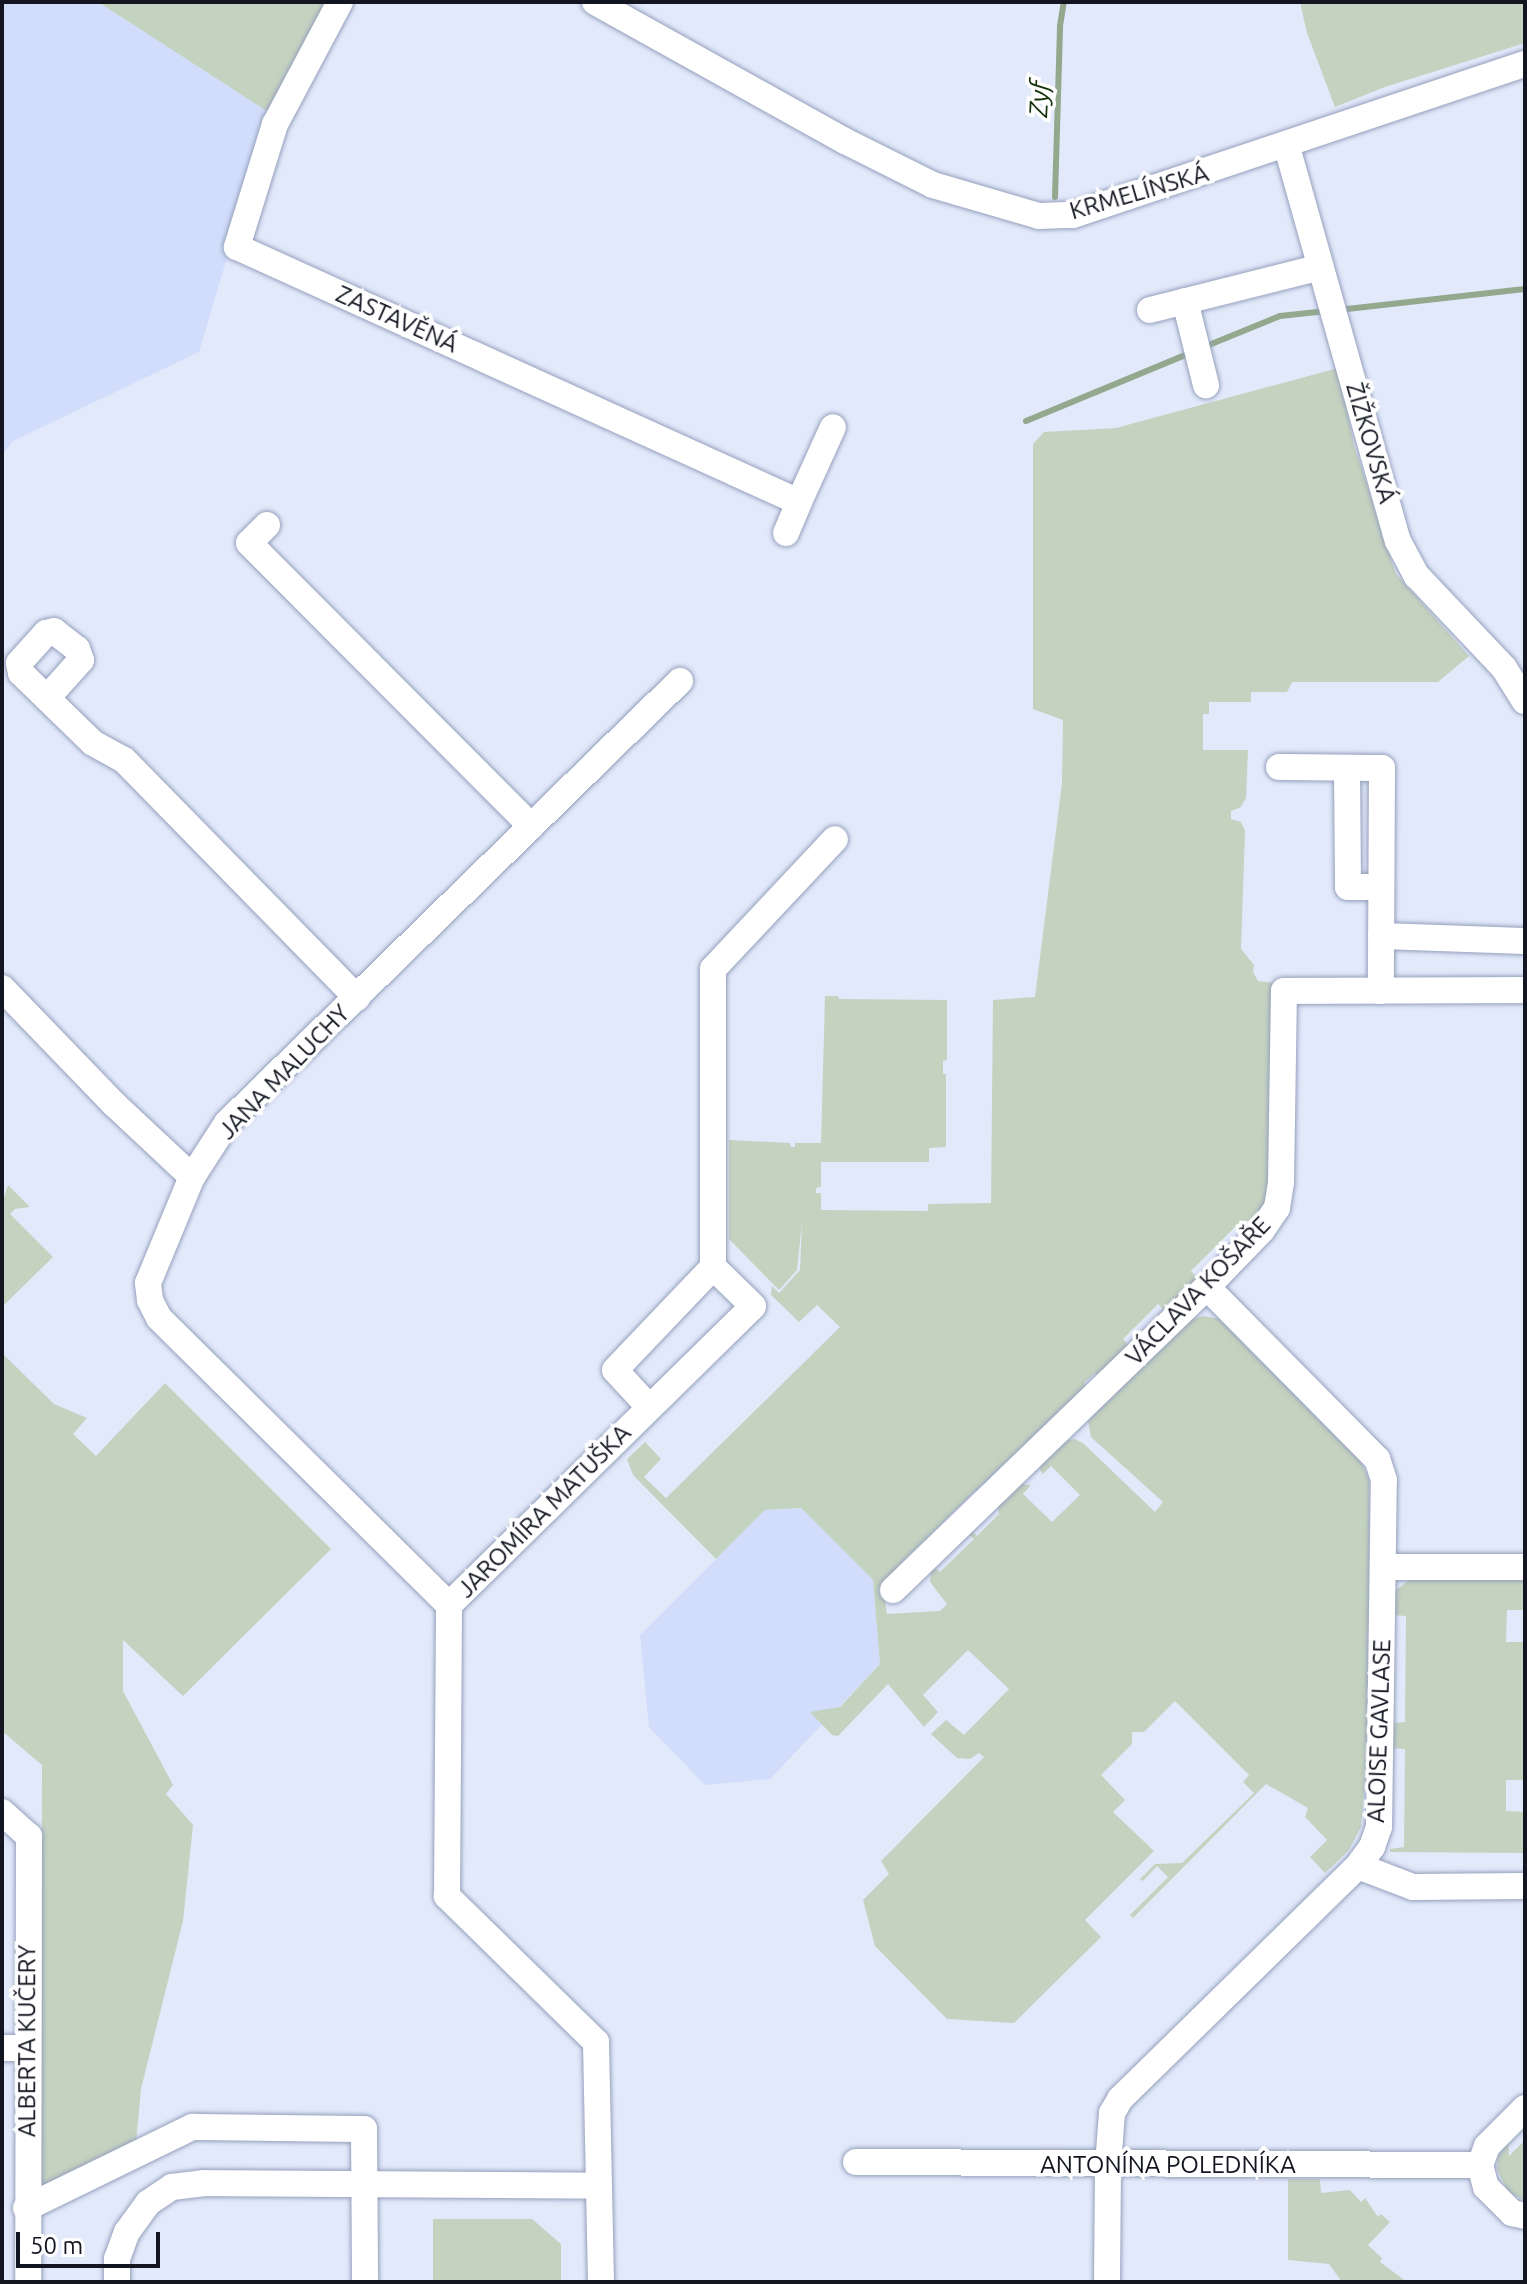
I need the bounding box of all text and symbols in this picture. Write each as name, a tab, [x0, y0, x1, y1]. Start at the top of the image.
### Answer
water label: Zyf	[1022, 80, 1056, 118]
street label: KRMELÍNSKÁ	[1066, 158, 1212, 226]
street label: ZASTAVĚNÁ	[332, 279, 462, 359]
street label: ŽIŽKOVSKÁ	[1340, 379, 1402, 507]
street label: JANA MALUCHY	[213, 999, 355, 1145]
street label: VÁCLAVA KOŠAŘE	[1120, 1211, 1276, 1371]
street label: JAROMÍRA MATUŠKA	[451, 1418, 637, 1604]
street label: ALOISE GAVLASE	[1361, 1639, 1397, 1823]
street label: ALBERTA KUČERY	[13, 1945, 41, 2137]
street label: ANTONÍNA POLEDNÍKA	[1040, 2151, 1296, 2179]
scale bar	[20, 2216, 164, 2266]
text: 50 m	[30, 2232, 83, 2259]

